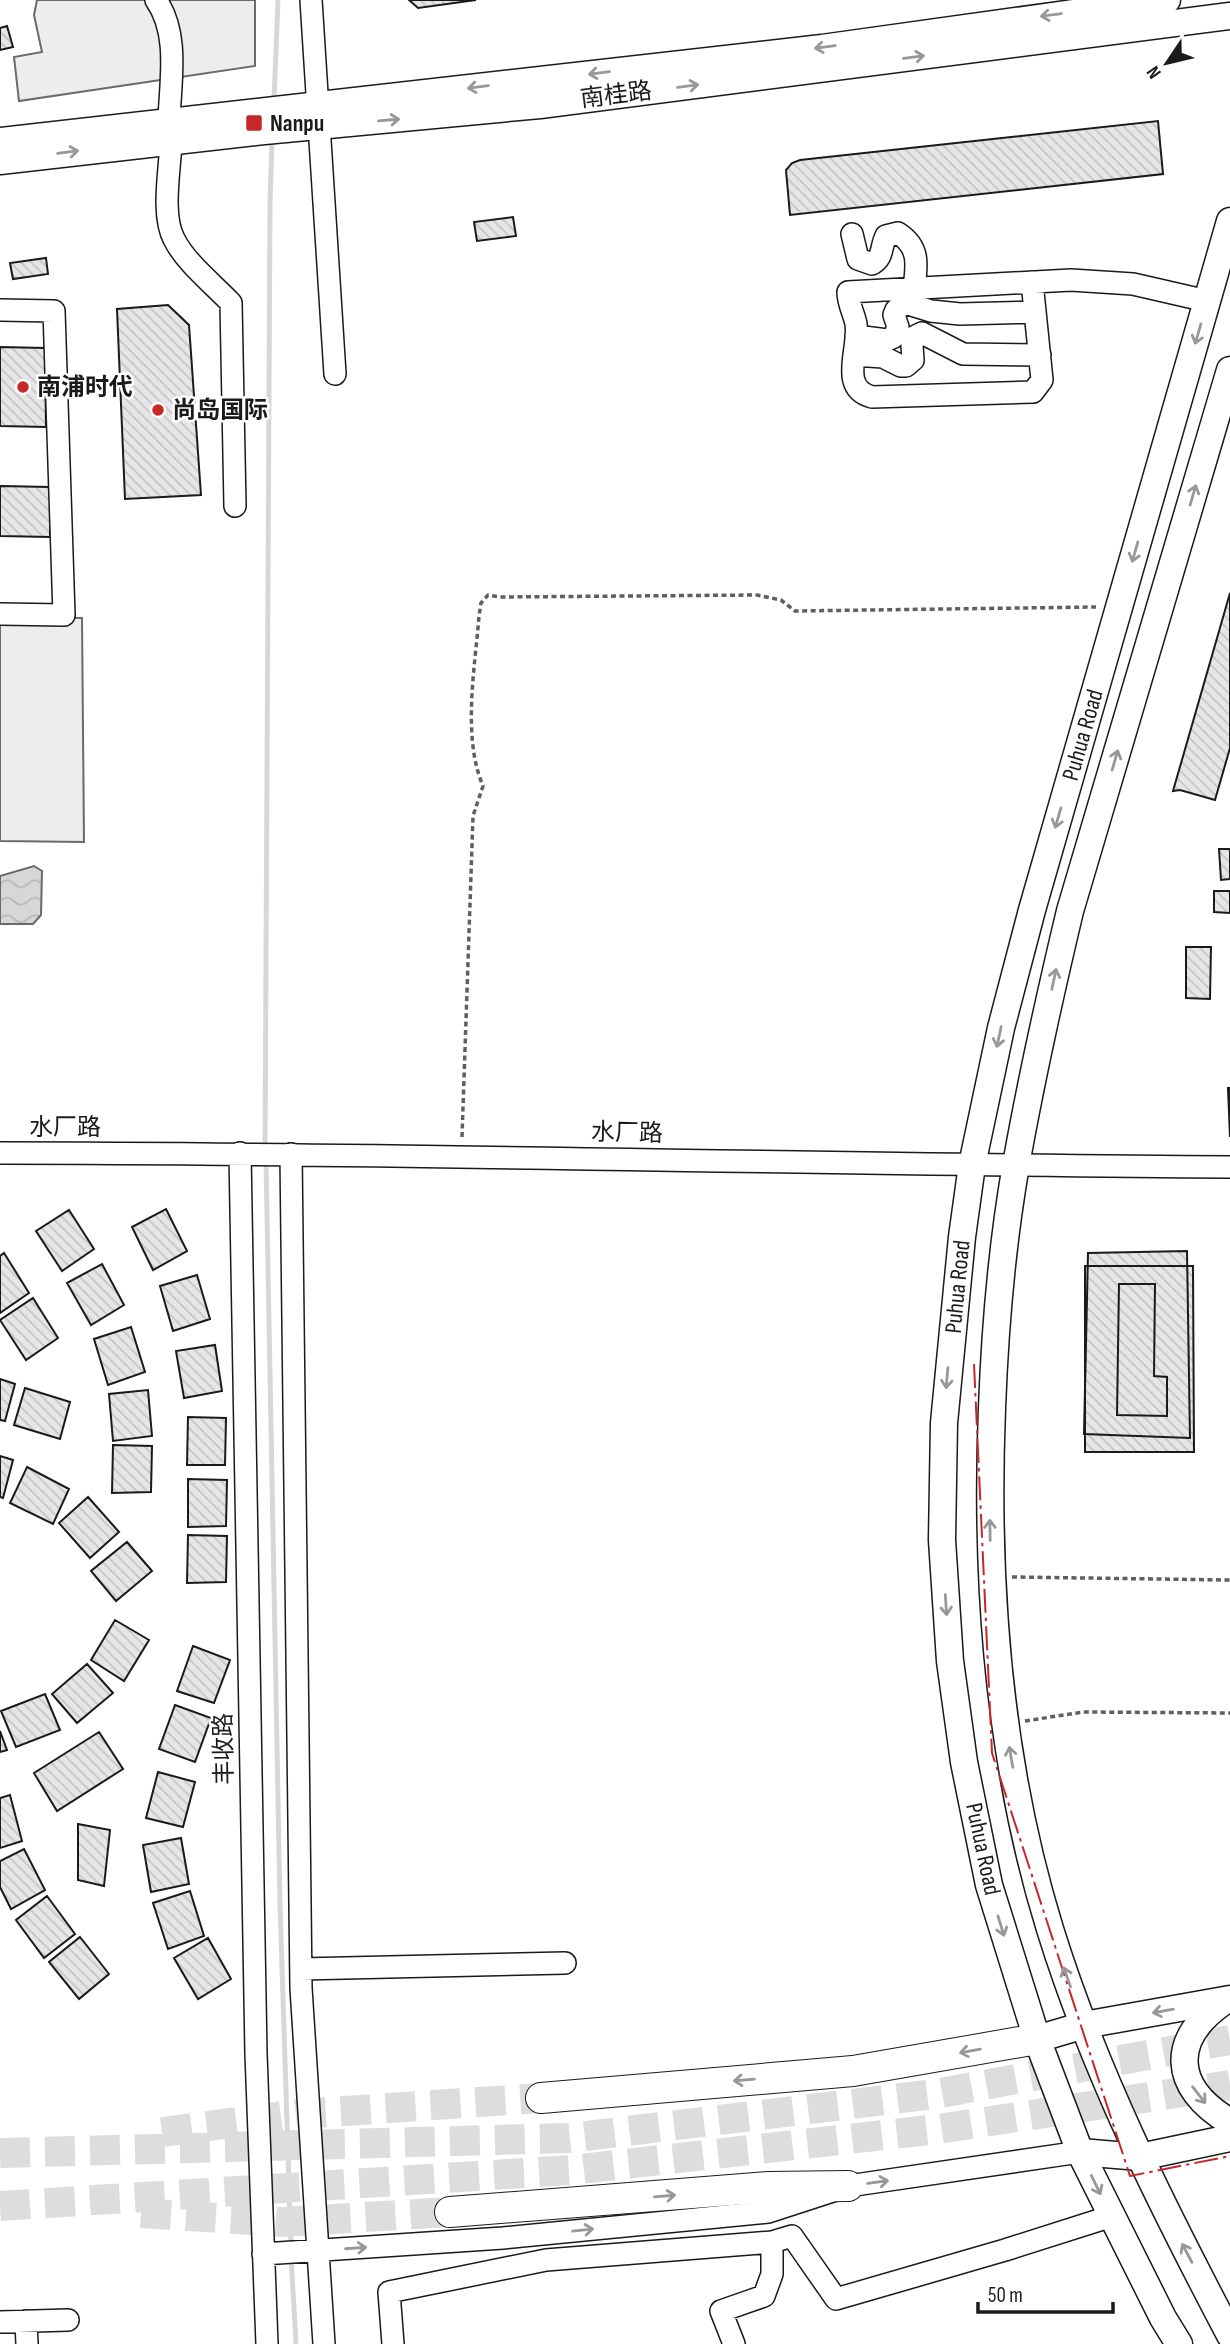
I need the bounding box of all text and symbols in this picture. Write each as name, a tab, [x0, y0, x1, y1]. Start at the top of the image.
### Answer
one-way arrow	[1040, 9, 1063, 22]
north arrow	[1132, 28, 1202, 98]
one-way arrow	[815, 41, 837, 54]
one-way arrow	[902, 50, 924, 63]
text: N	[1142, 61, 1167, 83]
one-way arrow	[589, 67, 611, 80]
street label: 南桂路	[579, 76, 653, 114]
one-way arrow	[676, 79, 699, 92]
one-way arrow	[467, 81, 490, 94]
place label: Nanpu	[270, 109, 324, 138]
marker: Nanpu	[244, 113, 264, 133]
one-way arrow	[377, 113, 400, 126]
one-way arrow	[56, 146, 79, 159]
one-way arrow	[1190, 322, 1203, 344]
place label: 南浦时代	[37, 373, 133, 402]
marker: 南浦时代	[15, 379, 31, 395]
place label: 尚岛国际	[172, 396, 268, 425]
marker: 尚岛国际	[150, 402, 166, 418]
one-way arrow	[1188, 484, 1201, 506]
one-way arrow	[1127, 541, 1140, 563]
street label: Puhua Road	[1055, 686, 1109, 784]
one-way arrow	[1109, 749, 1122, 771]
one-way arrow	[1051, 806, 1064, 829]
one-way arrow	[1048, 968, 1062, 991]
one-way arrow	[991, 1025, 1005, 1048]
street label: 水厂路	[29, 1113, 101, 1142]
street label: 水厂路	[591, 1118, 663, 1148]
street label: Puhua Road	[938, 1239, 976, 1335]
one-way arrow	[940, 1366, 953, 1389]
one-way arrow	[983, 1519, 997, 1542]
one-way arrow	[940, 1594, 953, 1617]
street label: 丰收路	[209, 1713, 239, 1785]
one-way arrow	[1004, 1746, 1017, 1769]
street label: Puhua Road	[959, 1800, 1007, 1898]
one-way arrow	[996, 1914, 1009, 1936]
one-way arrow	[1060, 1966, 1072, 1988]
one-way arrow	[1152, 2005, 1175, 2018]
one-way arrow	[959, 2045, 982, 2058]
one-way arrow	[733, 2074, 756, 2087]
one-way arrow	[1191, 2086, 1206, 2104]
one-way arrow	[1090, 2174, 1104, 2195]
one-way arrow	[867, 2175, 889, 2188]
one-way arrow	[653, 2189, 676, 2202]
one-way arrow	[571, 2224, 594, 2237]
one-way arrow	[344, 2241, 367, 2254]
one-way arrow	[1179, 2243, 1193, 2263]
scale bar	[978, 2270, 1113, 2314]
text: 50 m	[988, 2283, 1023, 2308]

